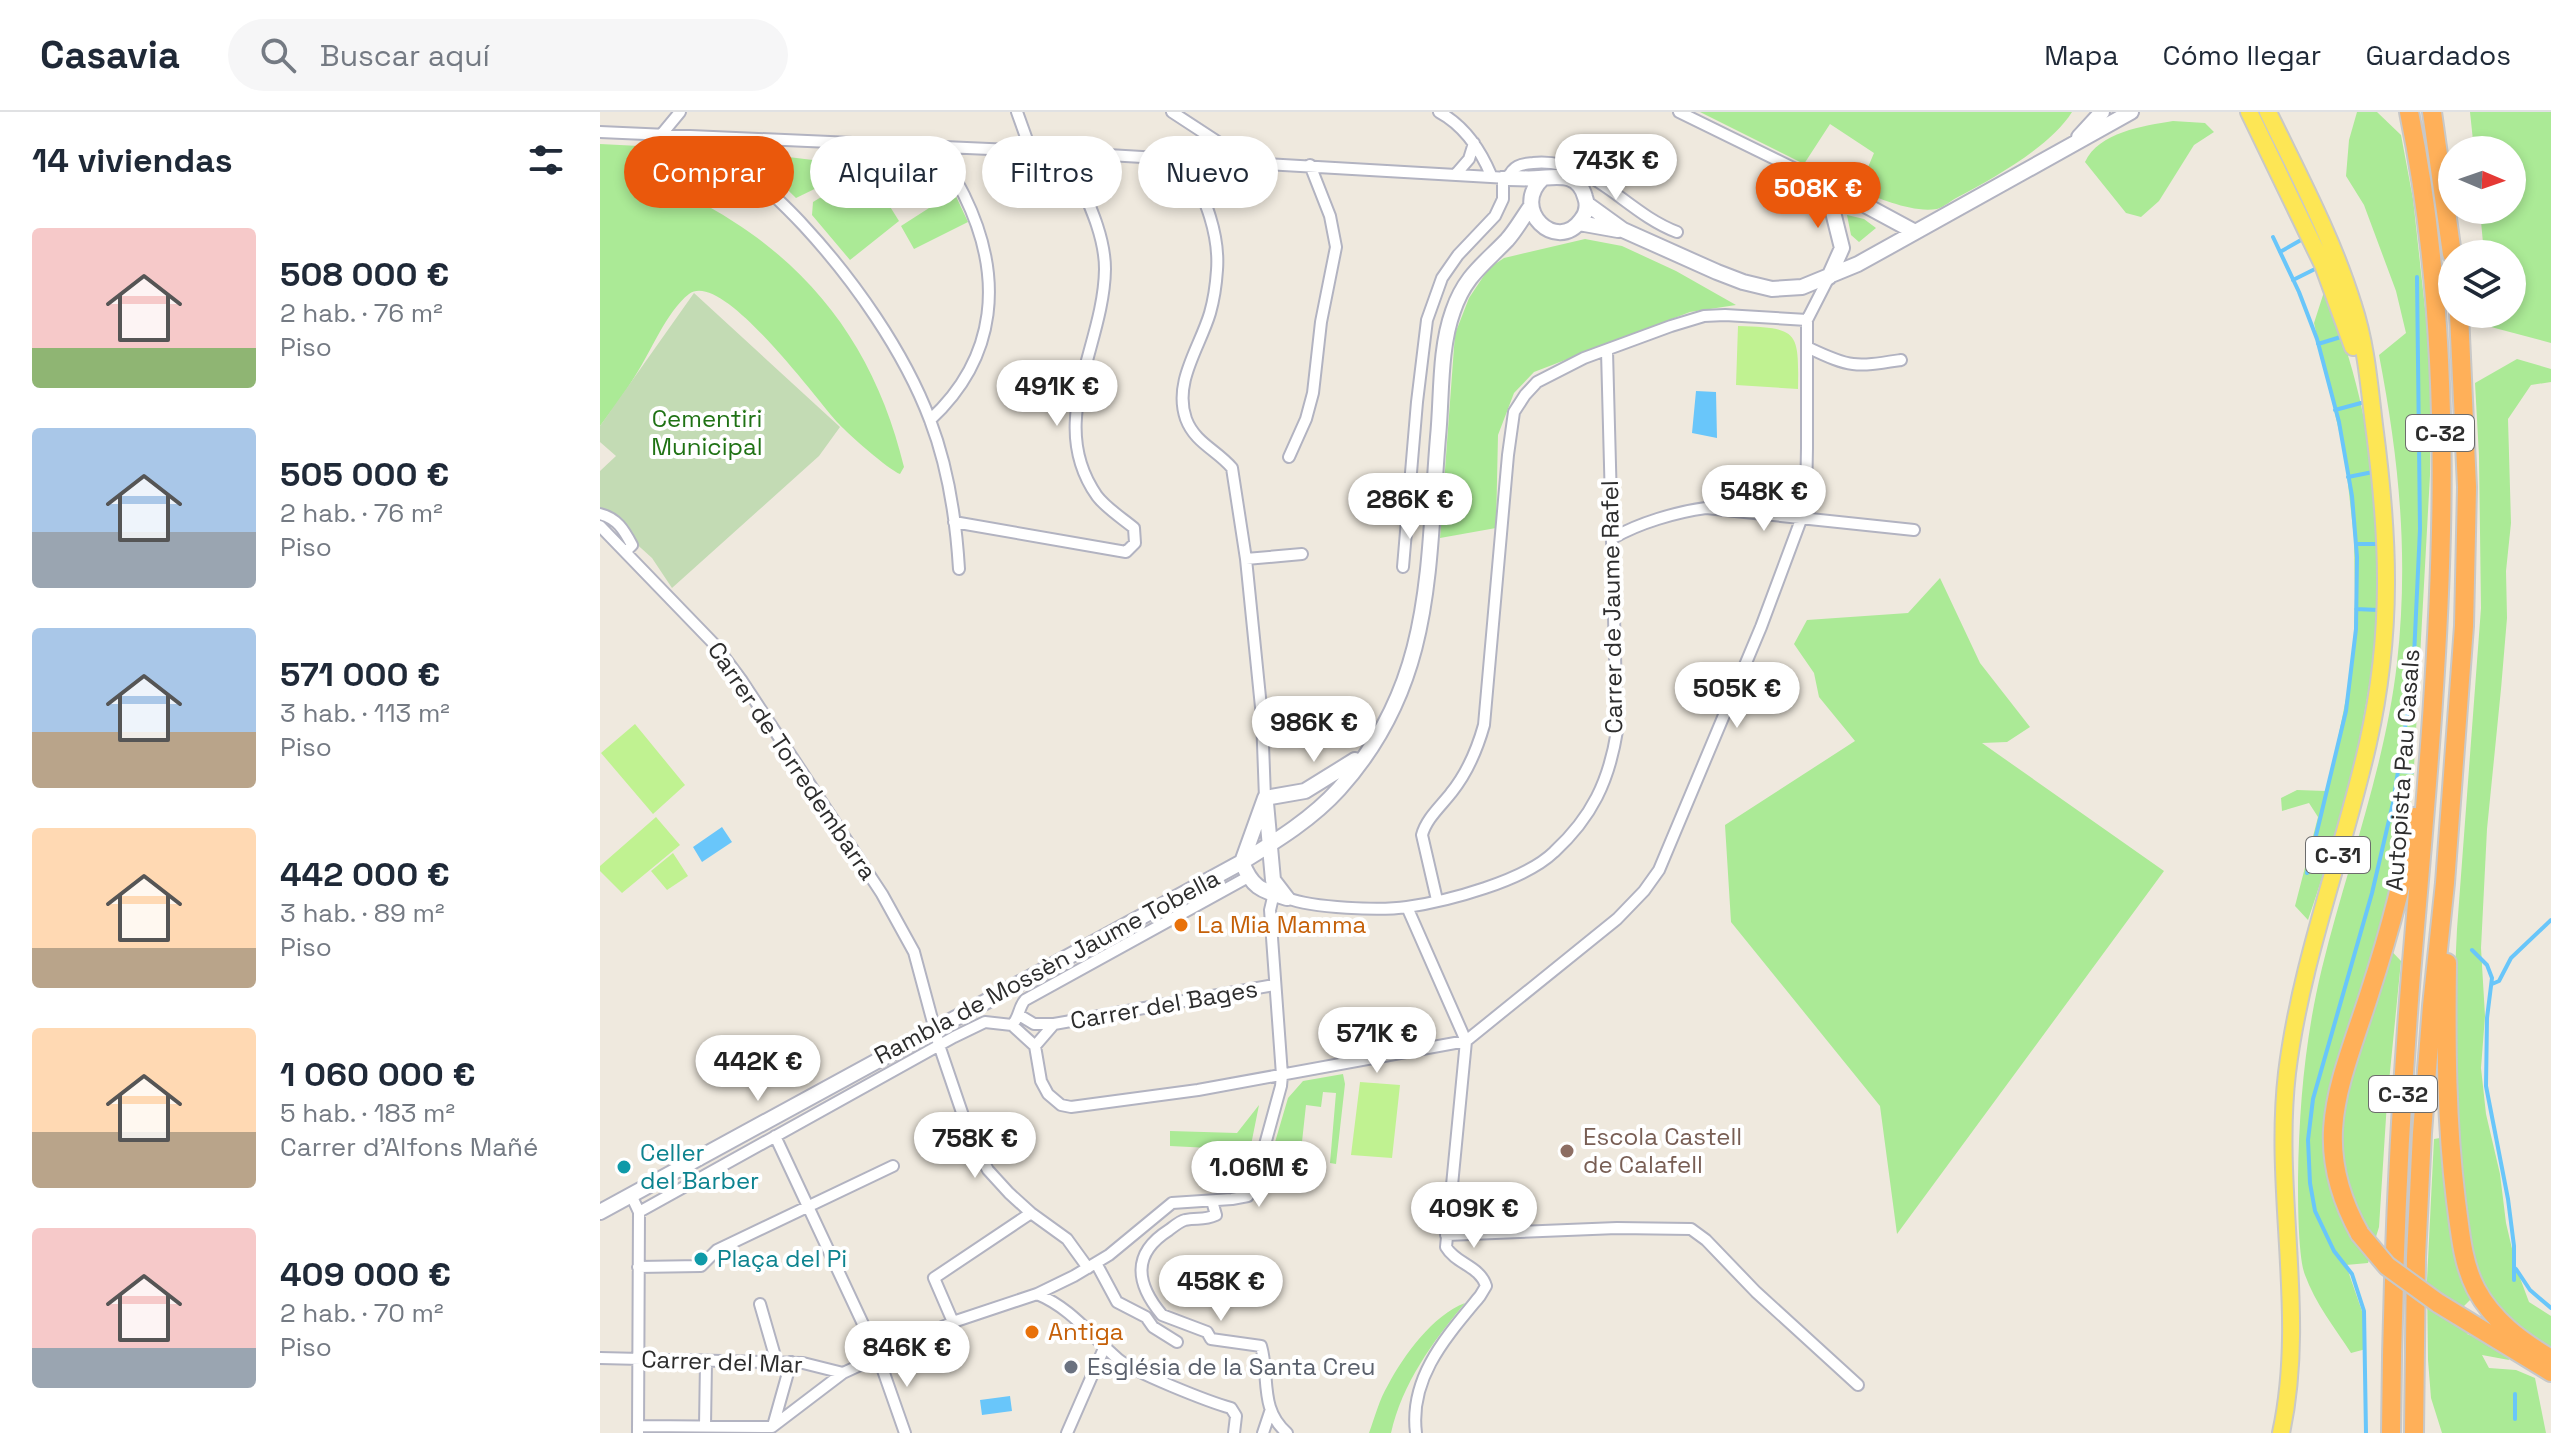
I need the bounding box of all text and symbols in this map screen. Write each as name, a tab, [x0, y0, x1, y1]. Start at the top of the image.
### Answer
search box	[228, 19, 788, 91]
text: Casavia	[40, 31, 180, 79]
icon: search	[256, 33, 300, 77]
text: Buscar aquí	[320, 36, 490, 75]
text: Mapa	[2044, 37, 2119, 73]
text: Cómo llegar	[2163, 37, 2321, 73]
text: Guardados	[2365, 37, 2511, 73]
pin: 743K €	[1551, 134, 1681, 202]
chip: Comprar	[624, 136, 794, 208]
chip: Alquilar	[810, 136, 966, 208]
chip: Filtros	[982, 136, 1122, 208]
chip: Nuevo	[1138, 136, 1278, 208]
north arrow	[2438, 136, 2526, 224]
map controls	[2438, 136, 2526, 328]
icon: filters	[524, 138, 568, 182]
text: 14 viviendas	[32, 139, 233, 182]
text: 743K €	[1573, 143, 1659, 177]
pin: 508K €	[1753, 162, 1883, 230]
text: 508K €	[1774, 171, 1862, 205]
button: layers	[2438, 240, 2526, 328]
text: 508 000 €	[280, 253, 449, 296]
icon: home	[96, 260, 192, 356]
text: 2 hab. · 76 m²	[280, 296, 443, 330]
text: Piso	[280, 330, 332, 364]
pin: 491K €	[992, 360, 1122, 428]
text: 491K €	[1015, 369, 1099, 403]
park label: Cementiri Municipal	[651, 403, 763, 462]
road number: C-32	[2406, 415, 2474, 451]
text: 505 000 €	[280, 453, 449, 496]
icon: home	[96, 460, 192, 556]
pin: 548K €	[1699, 465, 1829, 533]
pin: 286K €	[1345, 473, 1475, 541]
text: 548K €	[1720, 474, 1808, 508]
street label: Carrer de Jaume Rafel	[1594, 480, 1629, 734]
text: 286K €	[1366, 482, 1454, 516]
text: 2 hab. · 76 m²	[280, 496, 443, 530]
text: Piso	[280, 530, 332, 564]
street label: Carrer de Torredembarra	[701, 636, 884, 886]
street label: Autopista Pau Casals	[2379, 648, 2426, 892]
text: 571 000 €	[280, 653, 440, 696]
icon: home	[96, 660, 192, 756]
pin: 505K €	[1672, 662, 1802, 730]
text: 505K €	[1693, 671, 1781, 705]
text: 3 hab. · 113 m²	[280, 696, 450, 730]
pin: 986K €	[1249, 696, 1379, 764]
text: 986K €	[1270, 705, 1358, 739]
text: Piso	[280, 730, 332, 764]
road number: C-31	[2306, 837, 2370, 873]
text: 442 000 €	[280, 853, 450, 896]
icon: home	[96, 860, 192, 956]
street label: Rambla de Mossèn Jaume Tobella	[869, 862, 1225, 1071]
text: 3 hab. · 89 m²	[280, 896, 444, 930]
place label: La Mia Mamma	[1197, 909, 1367, 940]
marker: La Mia Mamma	[1172, 916, 1190, 934]
text: Piso	[280, 930, 332, 964]
street label: Carrer del Bages	[1068, 973, 1260, 1036]
pin: 571K €	[1312, 1007, 1442, 1075]
text: 571K €	[1336, 1016, 1418, 1050]
pin: 442K €	[693, 1035, 823, 1103]
text: 442K €	[713, 1044, 803, 1078]
text: 1 060 000 €	[280, 1053, 476, 1096]
icon: home	[96, 1060, 192, 1156]
road number: C-32	[2369, 1076, 2437, 1112]
text: 5 hab. · 183 m²	[280, 1096, 455, 1130]
pin: 758K €	[910, 1112, 1040, 1180]
text: 758K €	[932, 1121, 1018, 1155]
place label: Escola Castell de Calafell	[1583, 1121, 1742, 1180]
text: Carrer d'Alfons Mañé	[280, 1130, 538, 1164]
place label: Celler del Barber	[640, 1137, 759, 1196]
pin: 1.06M €	[1185, 1141, 1333, 1209]
marker: Escola Castell de Calafell	[1558, 1142, 1576, 1160]
text: 1.06M €	[1209, 1150, 1309, 1184]
marker: Celler del Barber	[615, 1158, 633, 1176]
pin: 409K €	[1409, 1182, 1539, 1250]
text: 409K €	[1429, 1191, 1519, 1225]
place label: Plaça del Pi	[717, 1243, 847, 1274]
marker: Plaça del Pi	[692, 1250, 710, 1268]
text: 409 000 €	[280, 1253, 451, 1296]
pin: 458K €	[1156, 1255, 1286, 1323]
icon: home	[96, 1260, 192, 1356]
text: 458K €	[1177, 1264, 1265, 1298]
text: 2 hab. · 70 m²	[280, 1296, 443, 1330]
place label: Antiga	[1048, 1316, 1124, 1347]
pin: 846K €	[842, 1321, 972, 1389]
marker: Antiga	[1023, 1323, 1041, 1341]
text: Piso	[280, 1330, 332, 1364]
text: 846K €	[863, 1330, 951, 1364]
street label: Carrer del Mar	[641, 1343, 803, 1380]
place label: Església de la Santa Creu	[1087, 1351, 1376, 1382]
marker: Església de la Santa Creu	[1062, 1358, 1080, 1376]

